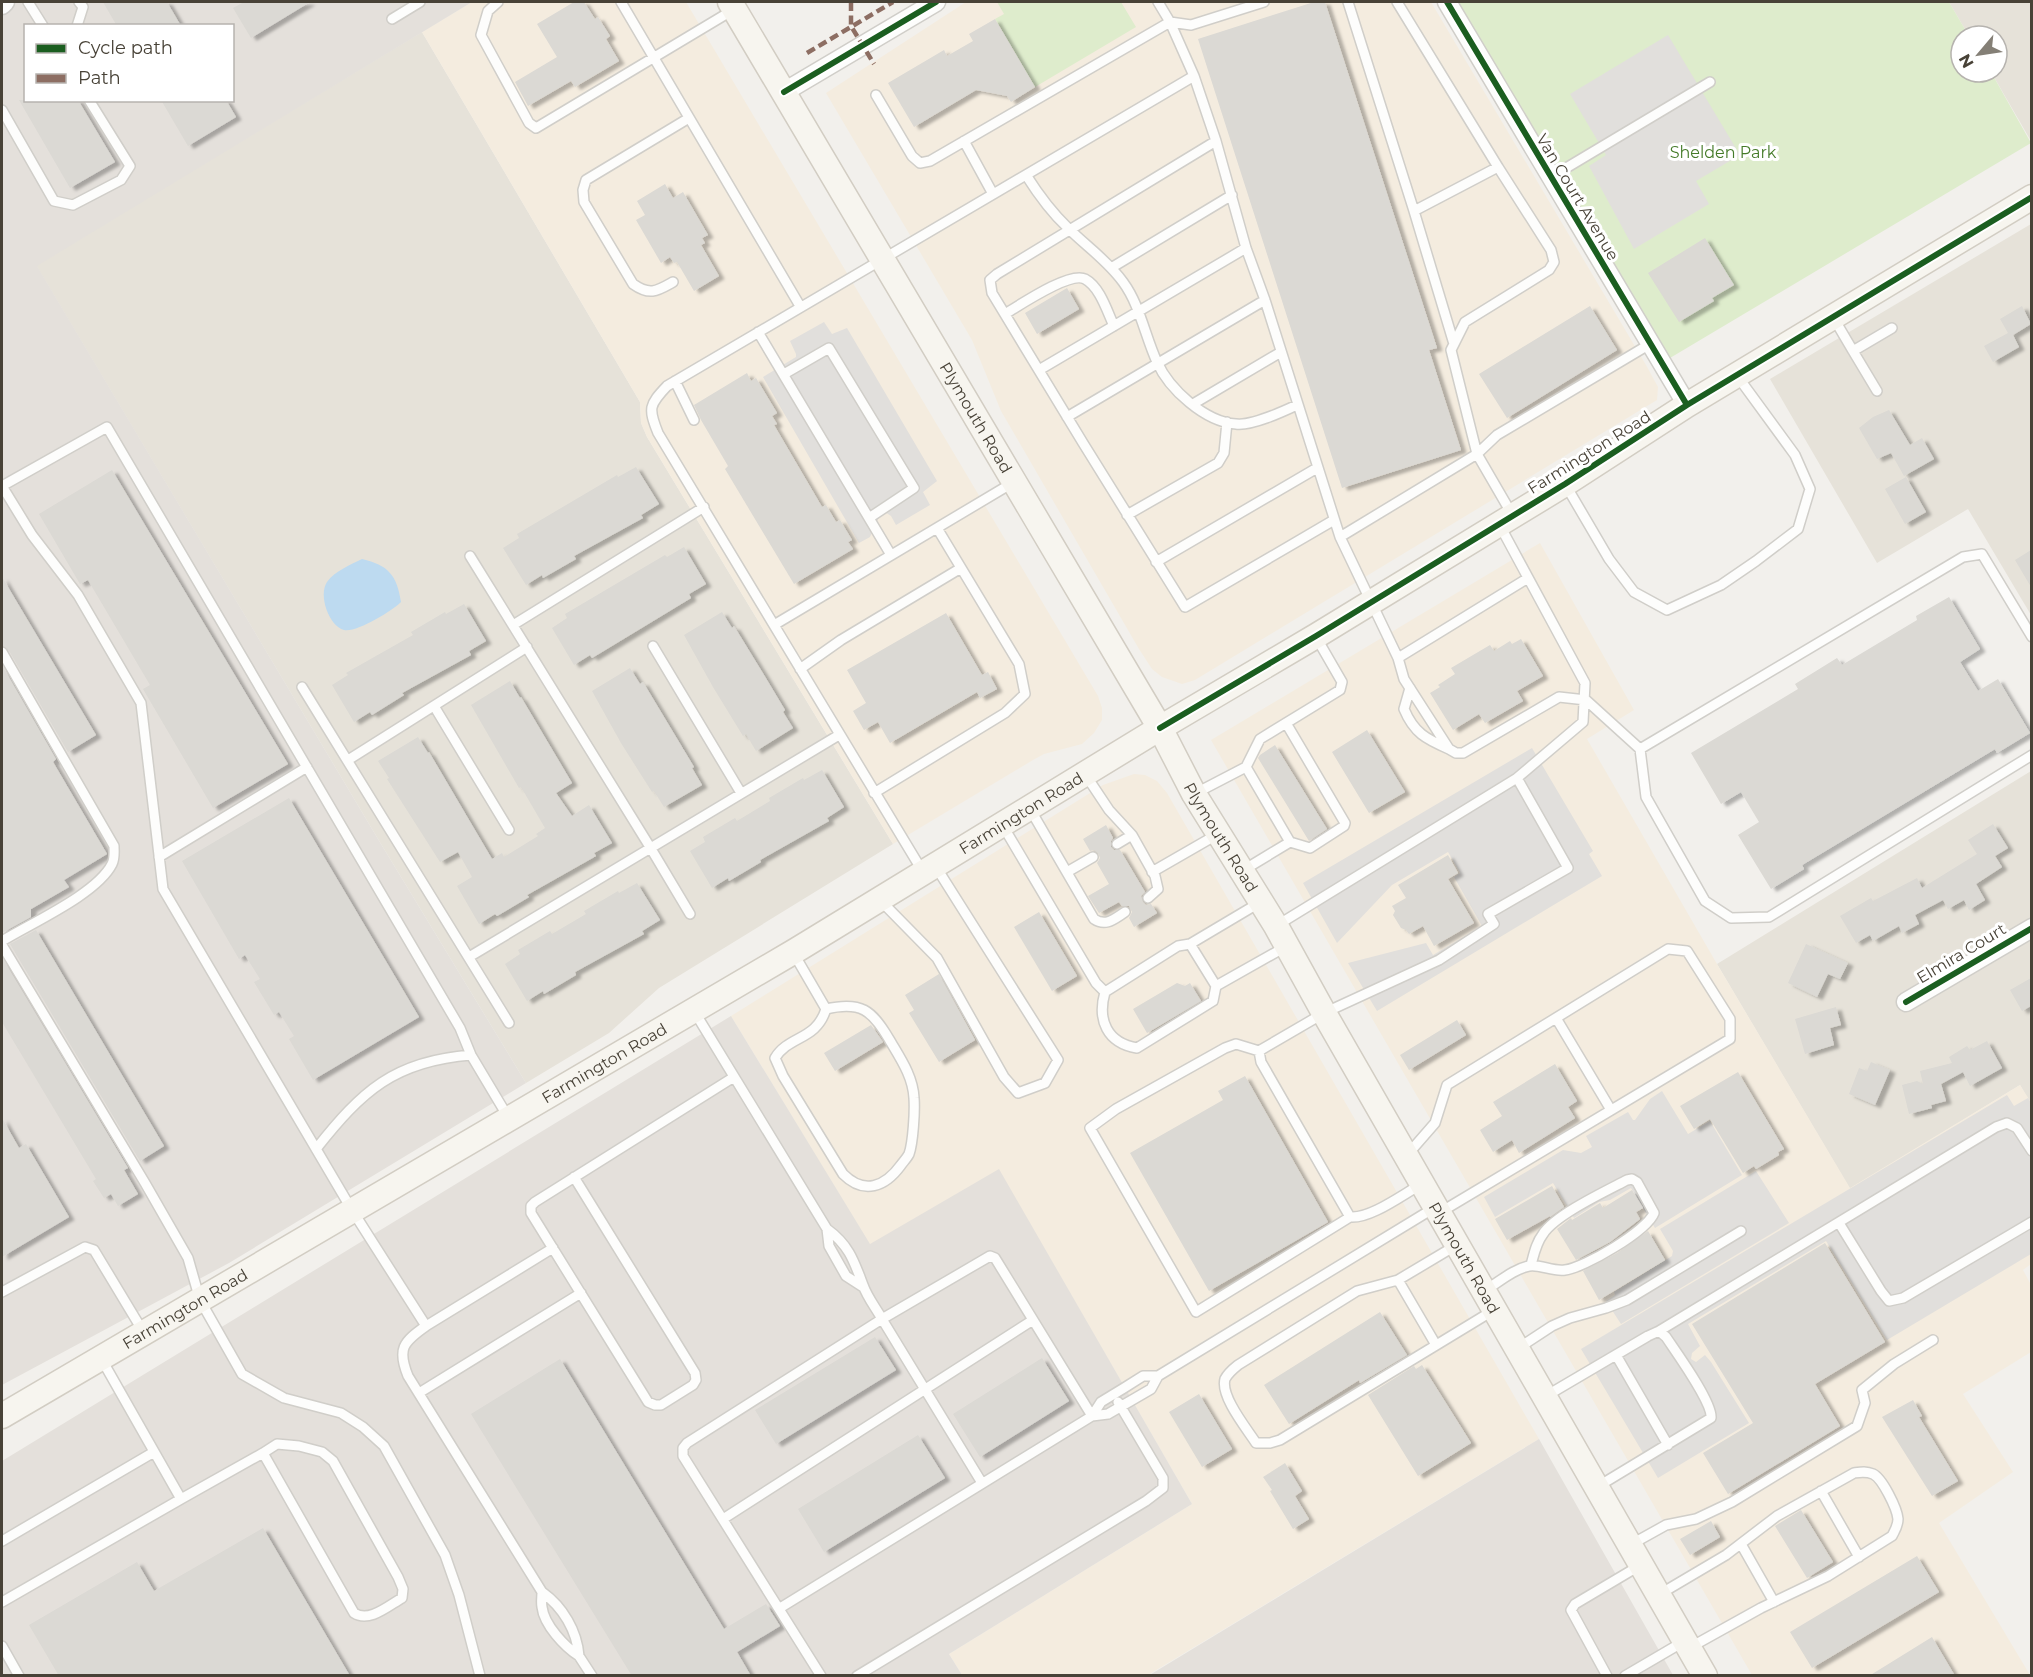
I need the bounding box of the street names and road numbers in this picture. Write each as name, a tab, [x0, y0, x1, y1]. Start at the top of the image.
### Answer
street label: Van Court Avenue	[1532, 131, 1623, 264]
street label: Plymouth Road	[936, 359, 1016, 477]
street label: Farmington Road	[1524, 407, 1654, 498]
street label: Farmington Road	[956, 768, 1087, 858]
street label: Plymouth Road	[1180, 779, 1262, 896]
street label: Elmira Court	[1913, 919, 2010, 987]
street label: Farmington Road	[538, 1019, 670, 1107]
street label: Plymouth Road	[1425, 1199, 1504, 1317]
street label: Farmington Road	[119, 1265, 251, 1353]

